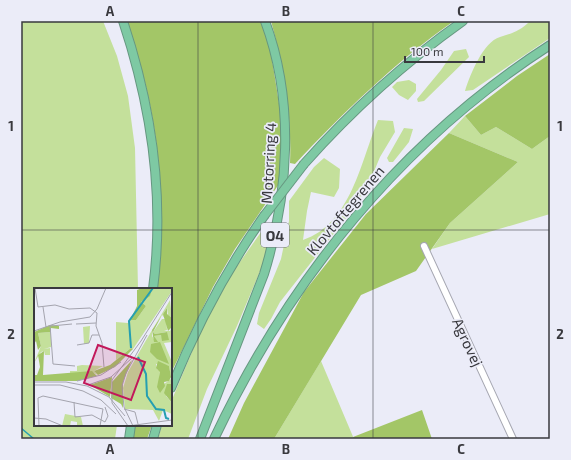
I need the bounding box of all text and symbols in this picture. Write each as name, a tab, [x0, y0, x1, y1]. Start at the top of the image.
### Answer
text: A	[106, 3, 115, 19]
text: B	[282, 3, 290, 19]
text: C	[457, 3, 465, 19]
scale bar	[405, 38, 484, 64]
text: 100 m	[411, 44, 443, 58]
text: 1	[8, 118, 14, 134]
text: 1	[557, 118, 563, 134]
street label: Motorring 4	[257, 122, 279, 204]
street label: Klovtoftegrenen	[302, 162, 388, 258]
road number: O4	[261, 223, 289, 247]
inset map	[34, 288, 172, 426]
street label: Agrovej	[448, 315, 487, 370]
text: 2	[7, 326, 15, 342]
text: 2	[556, 326, 564, 342]
text: A	[106, 441, 115, 457]
text: B	[282, 441, 290, 457]
text: C	[457, 441, 465, 457]

